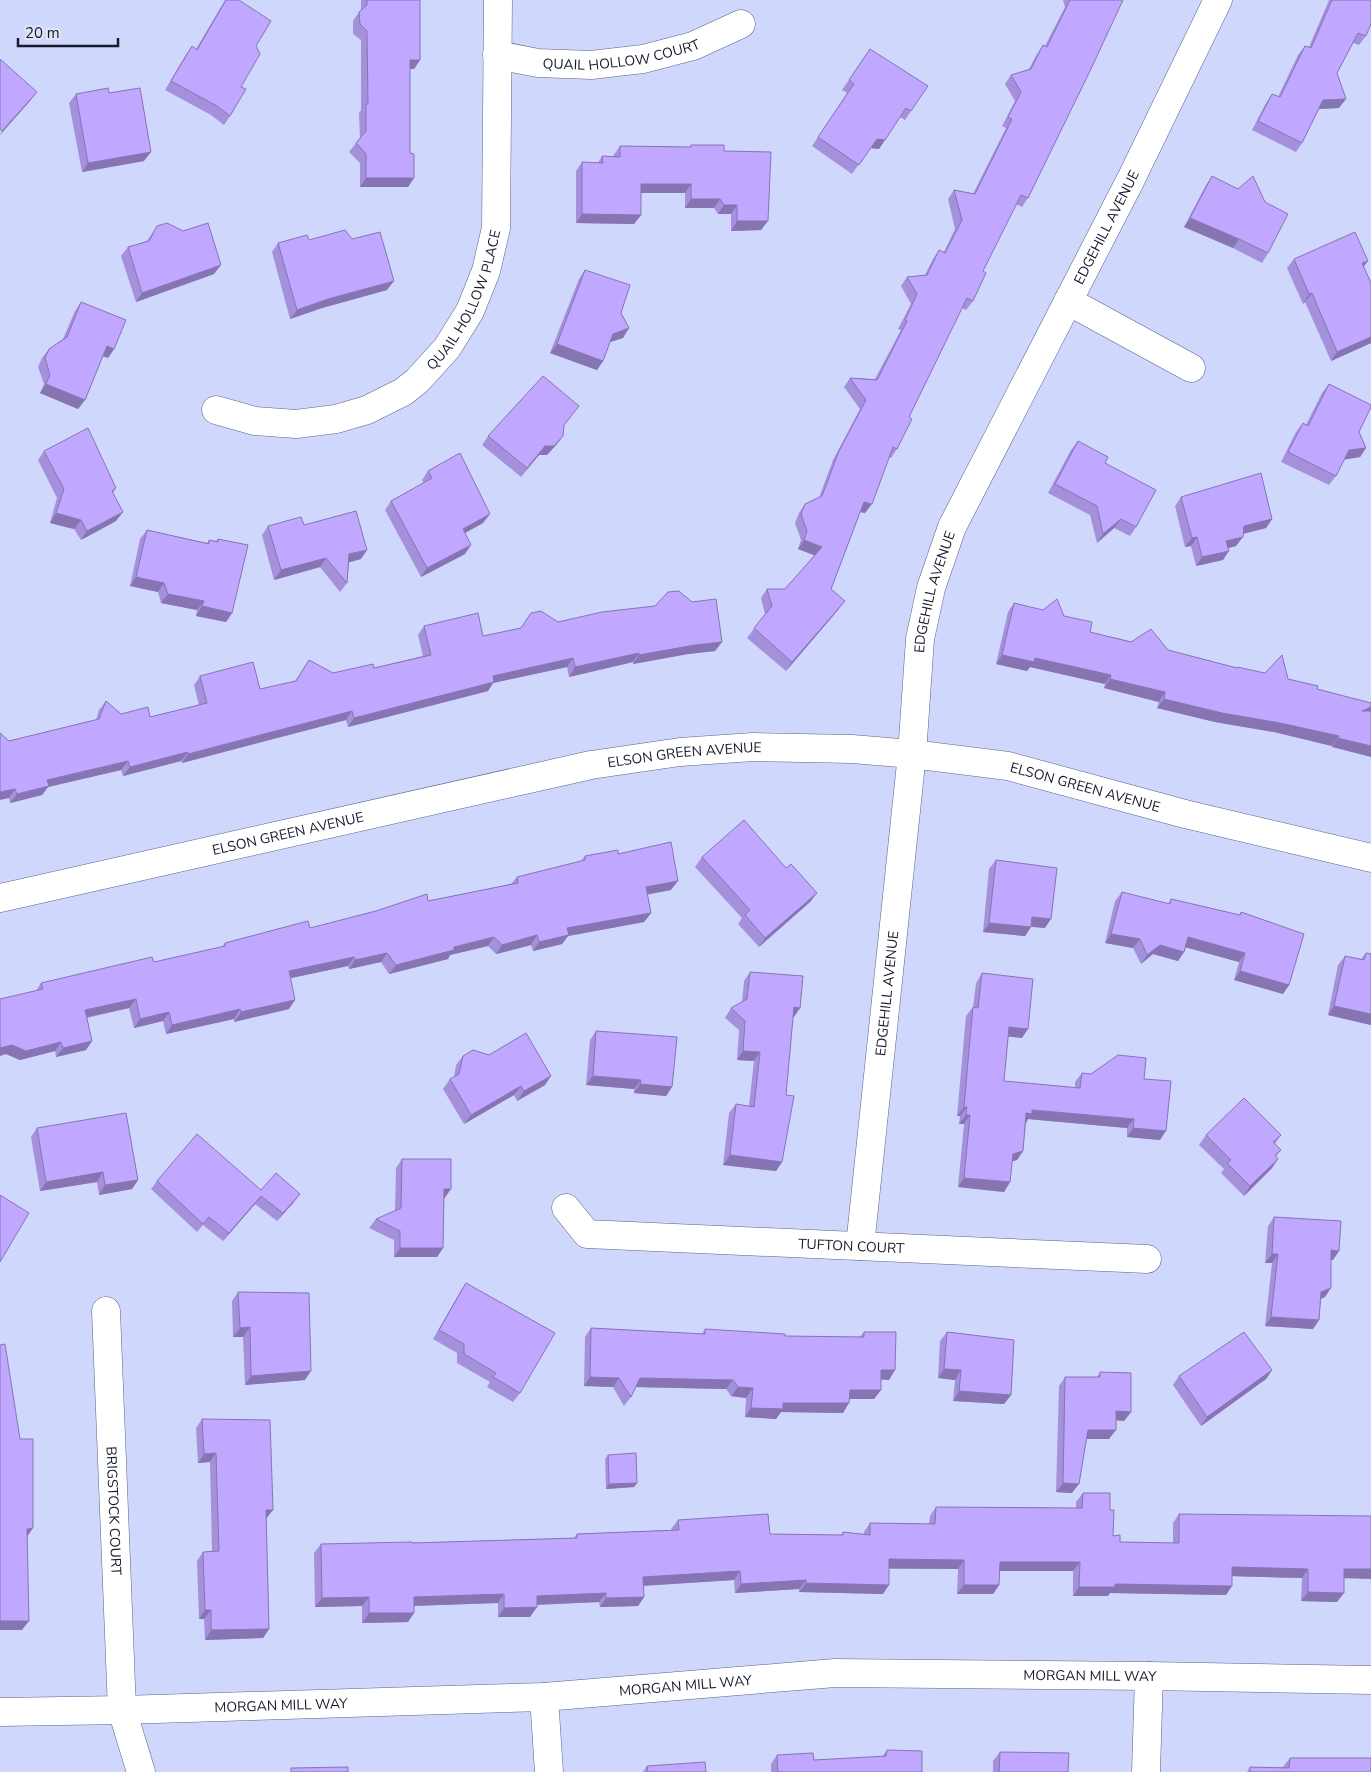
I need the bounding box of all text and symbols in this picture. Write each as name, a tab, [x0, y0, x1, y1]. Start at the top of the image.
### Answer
scale bar	[18, 15, 118, 47]
text: 20 m	[25, 23, 60, 43]
street label: QUAIL HOLLOW COURT	[542, 34, 704, 75]
street label: EDGEHILL AVENUE	[1069, 167, 1143, 287]
street label: QUAIL HOLLOW PLACE	[422, 228, 505, 374]
street label: EDGEHILL AVENUE	[910, 528, 959, 654]
street label: ELSON GREEN AVENUE	[606, 737, 762, 772]
street label: ELSON GREEN AVENUE	[1008, 758, 1163, 816]
street label: ELSON GREEN AVENUE	[210, 807, 365, 859]
street label: EDGEHILL AVENUE	[871, 930, 903, 1057]
street label: TUFTON COURT	[798, 1234, 905, 1258]
street label: BRIGSTOCK COURT	[102, 1446, 126, 1576]
street label: MORGAN MILL WAY	[1023, 1665, 1157, 1686]
street label: MORGAN MILL WAY	[618, 1670, 753, 1700]
street label: MORGAN MILL WAY	[214, 1694, 348, 1717]

